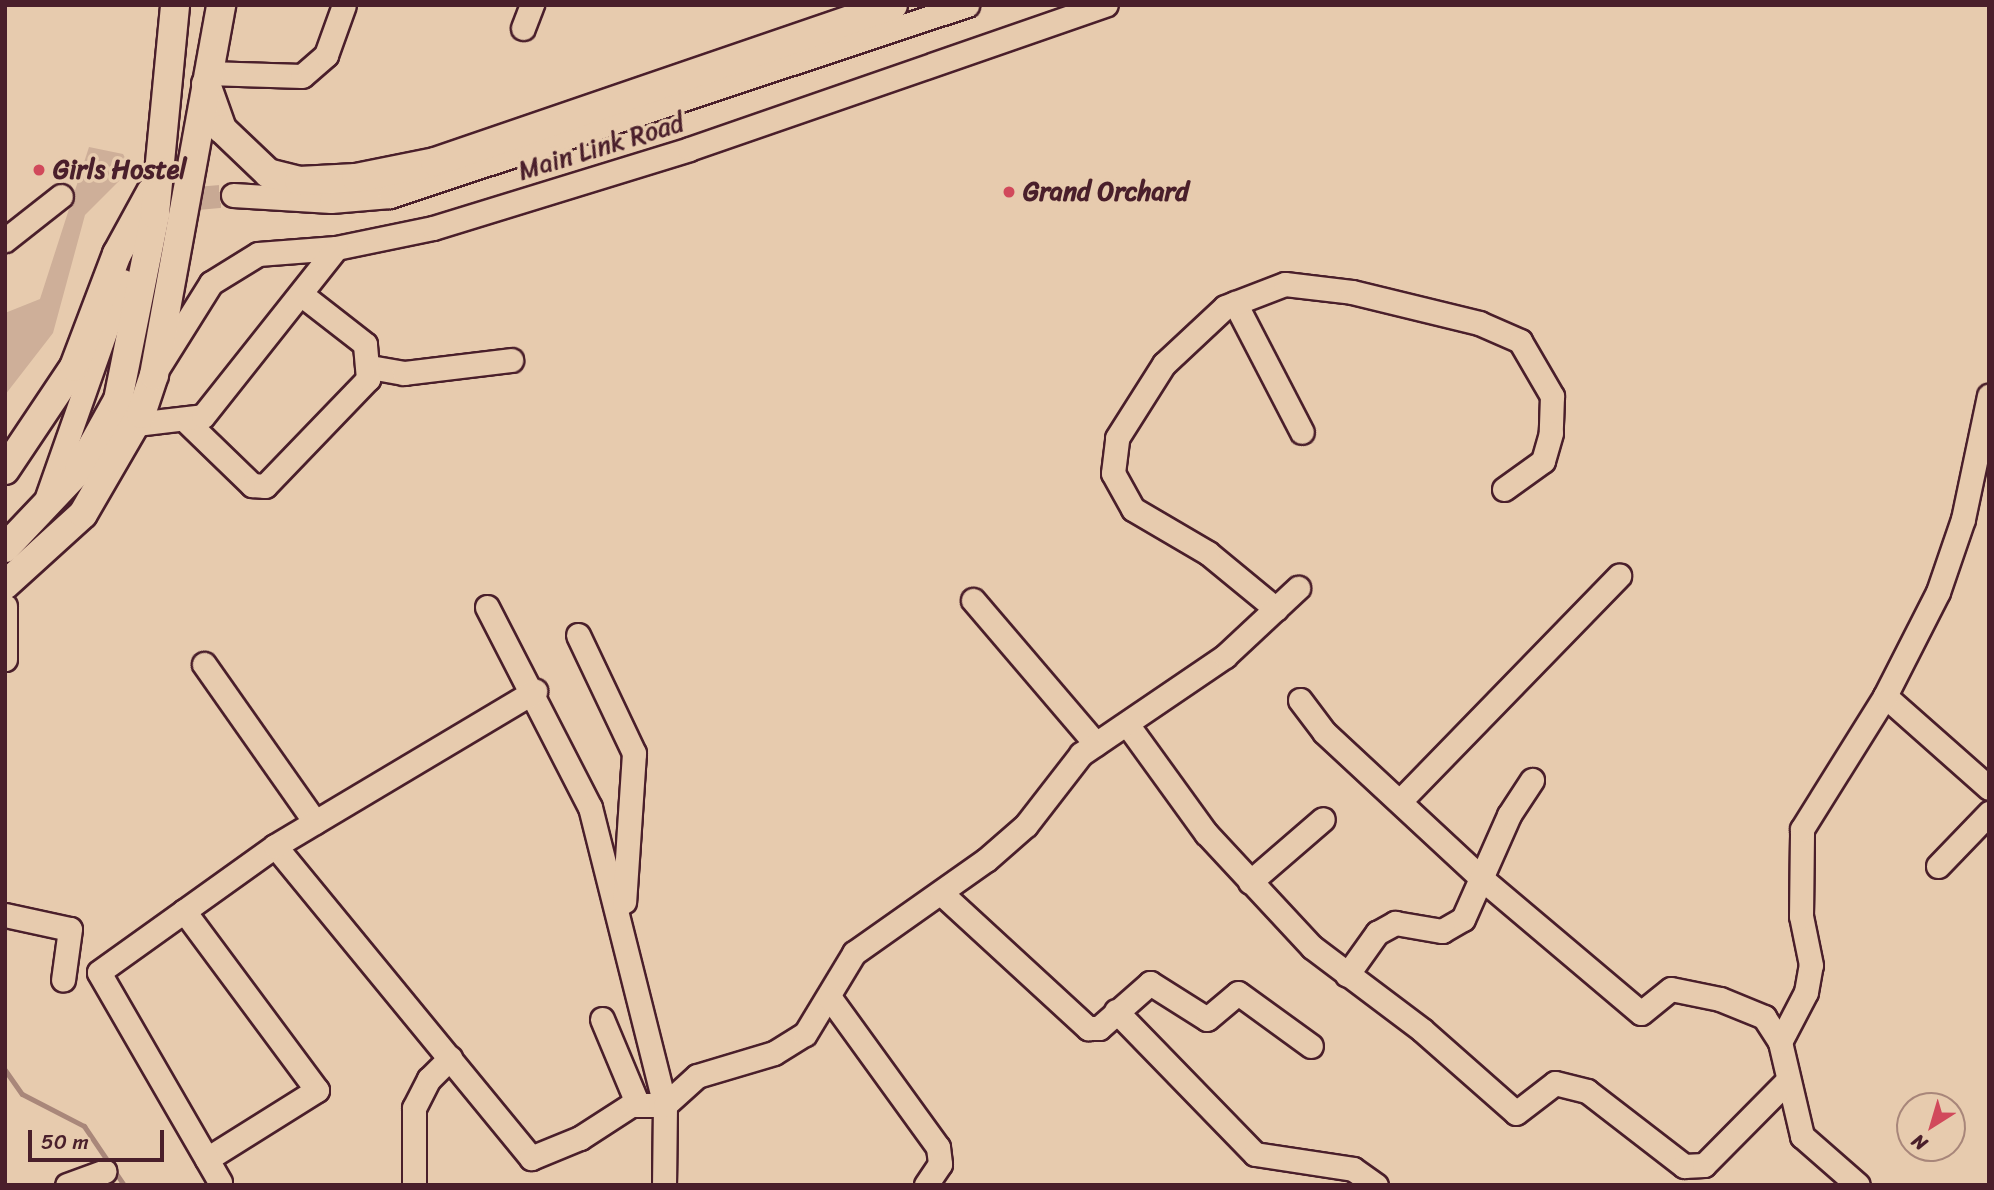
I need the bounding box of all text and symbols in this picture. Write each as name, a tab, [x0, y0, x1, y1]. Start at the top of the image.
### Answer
street label: Main Link Road	[514, 107, 688, 187]
place label: Girls Hostel	[53, 154, 188, 186]
marker: Girls Hostel	[31, 162, 47, 178]
place label: Grand Orchard	[1023, 176, 1189, 208]
marker: Grand Orchard	[1001, 184, 1017, 200]
north arrow	[1896, 1092, 1966, 1162]
scale bar	[32, 1116, 168, 1160]
text: 50 m	[41, 1123, 89, 1161]
text: N	[1904, 1125, 1934, 1160]

